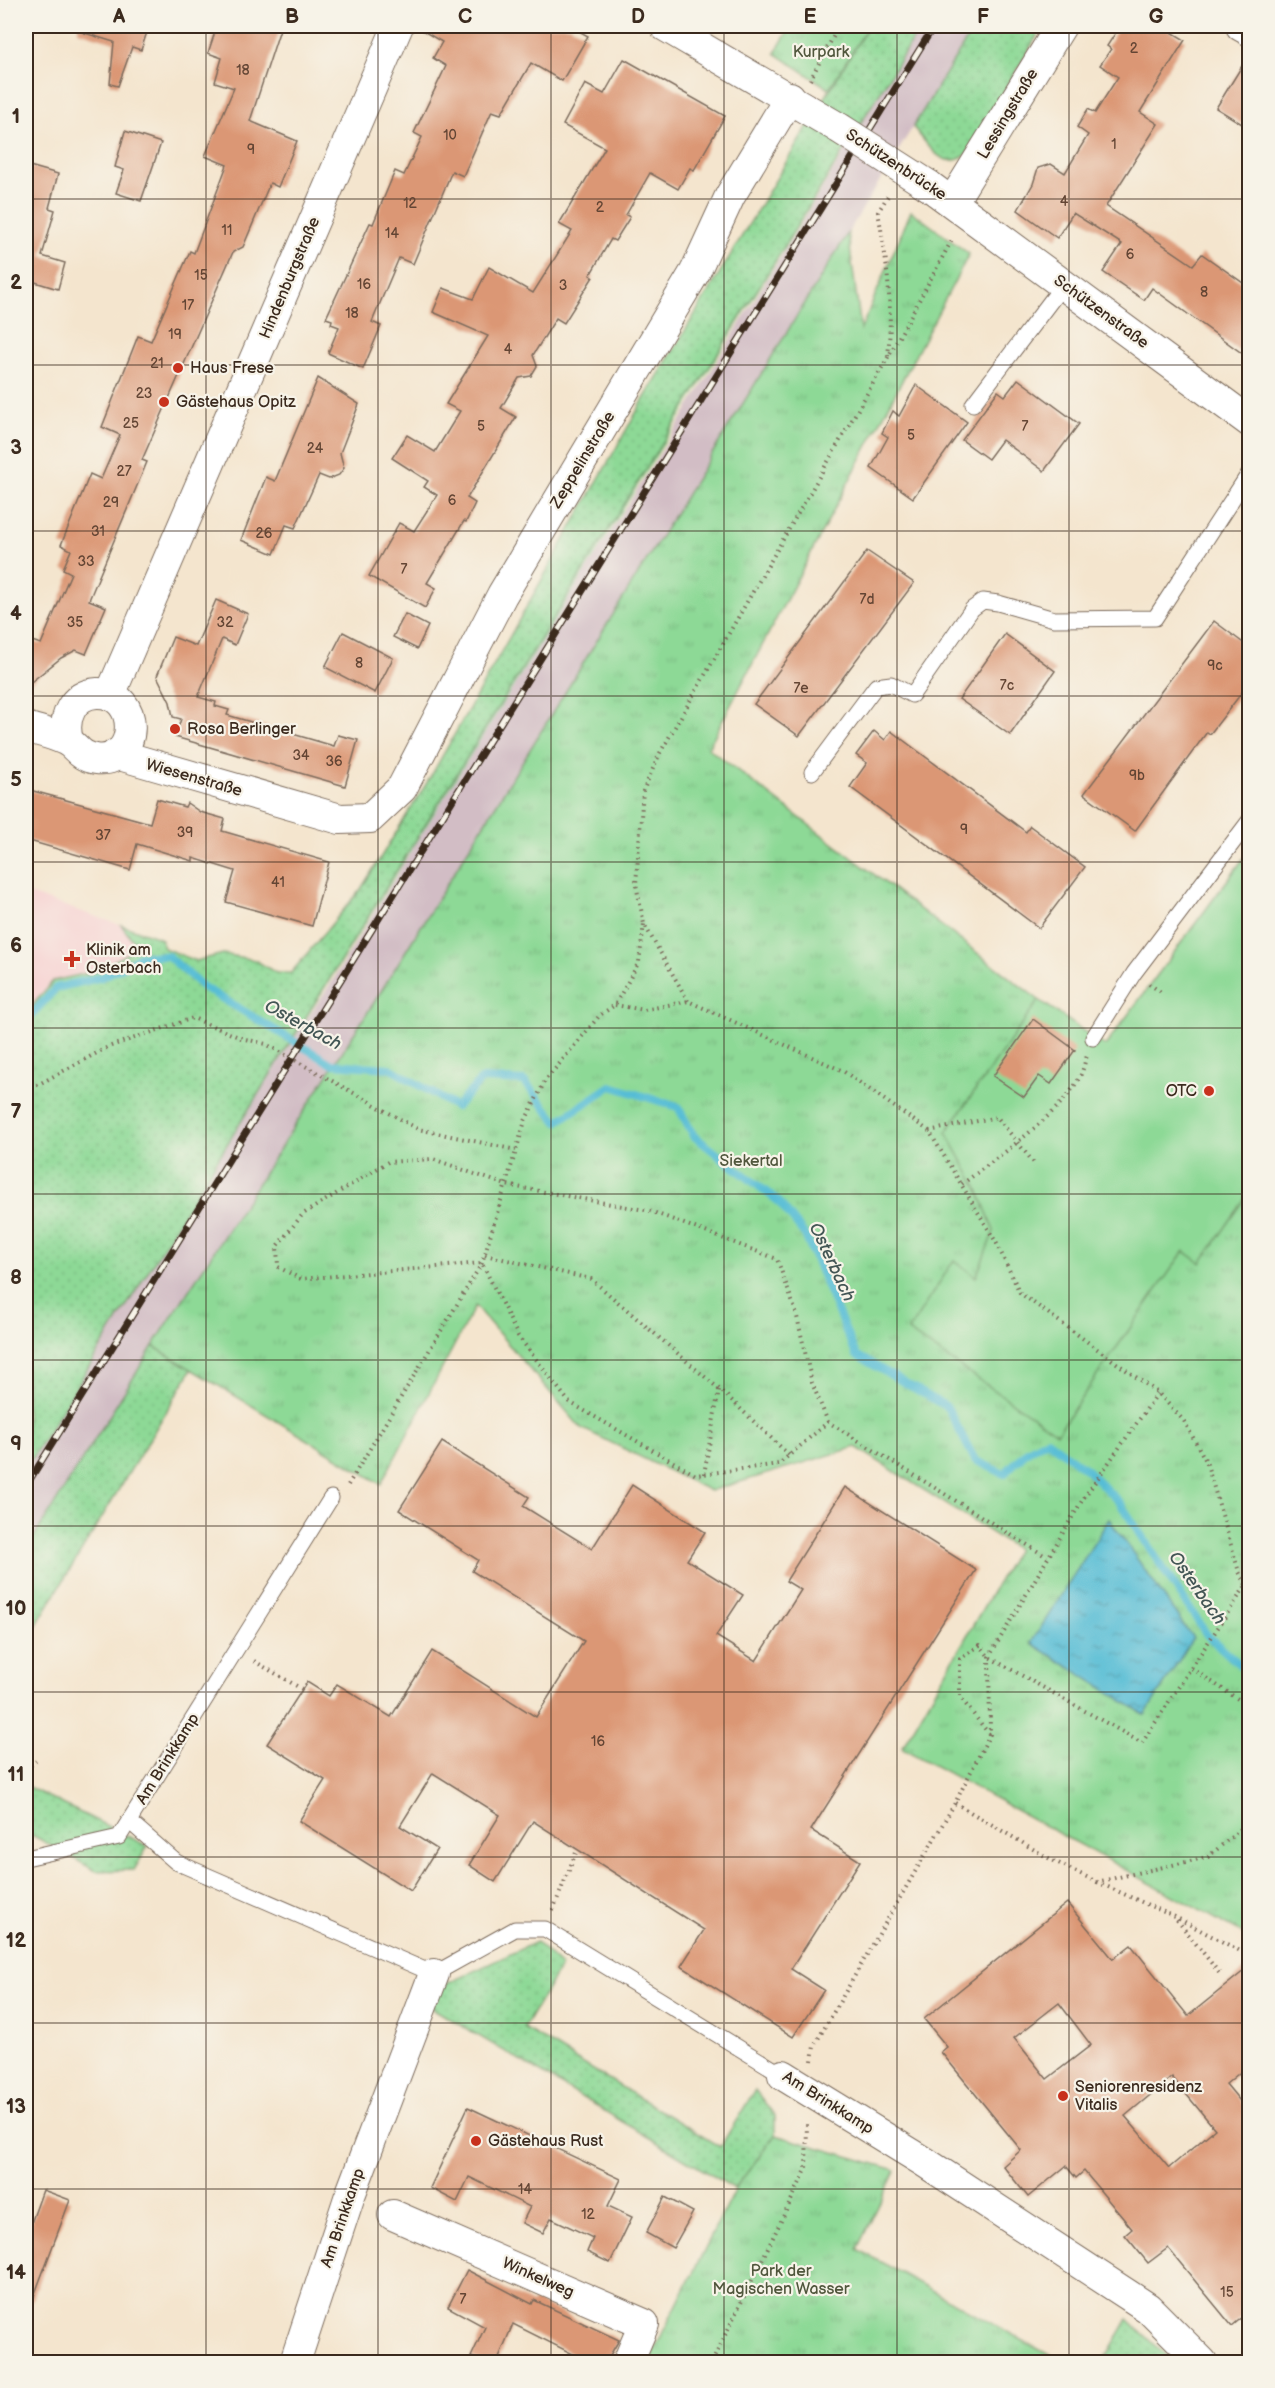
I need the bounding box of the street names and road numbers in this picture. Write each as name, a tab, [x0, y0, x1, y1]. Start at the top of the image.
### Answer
street label: Lessingstraße	[974, 65, 1043, 163]
street label: Schützenbrücke	[842, 125, 950, 205]
street label: Hindenburgstraße	[256, 214, 324, 342]
street label: Schützenstraße	[1050, 271, 1153, 353]
street label: Zeppelinstraße	[546, 408, 620, 513]
street label: Wiesenstraße	[144, 755, 245, 801]
street label: Am Brinkkamp	[132, 1710, 204, 1808]
street label: Am Brinkkamp	[779, 2067, 877, 2139]
street label: Am Brinkkamp	[317, 2166, 369, 2270]
street label: Winkelweg	[499, 2254, 577, 2302]

